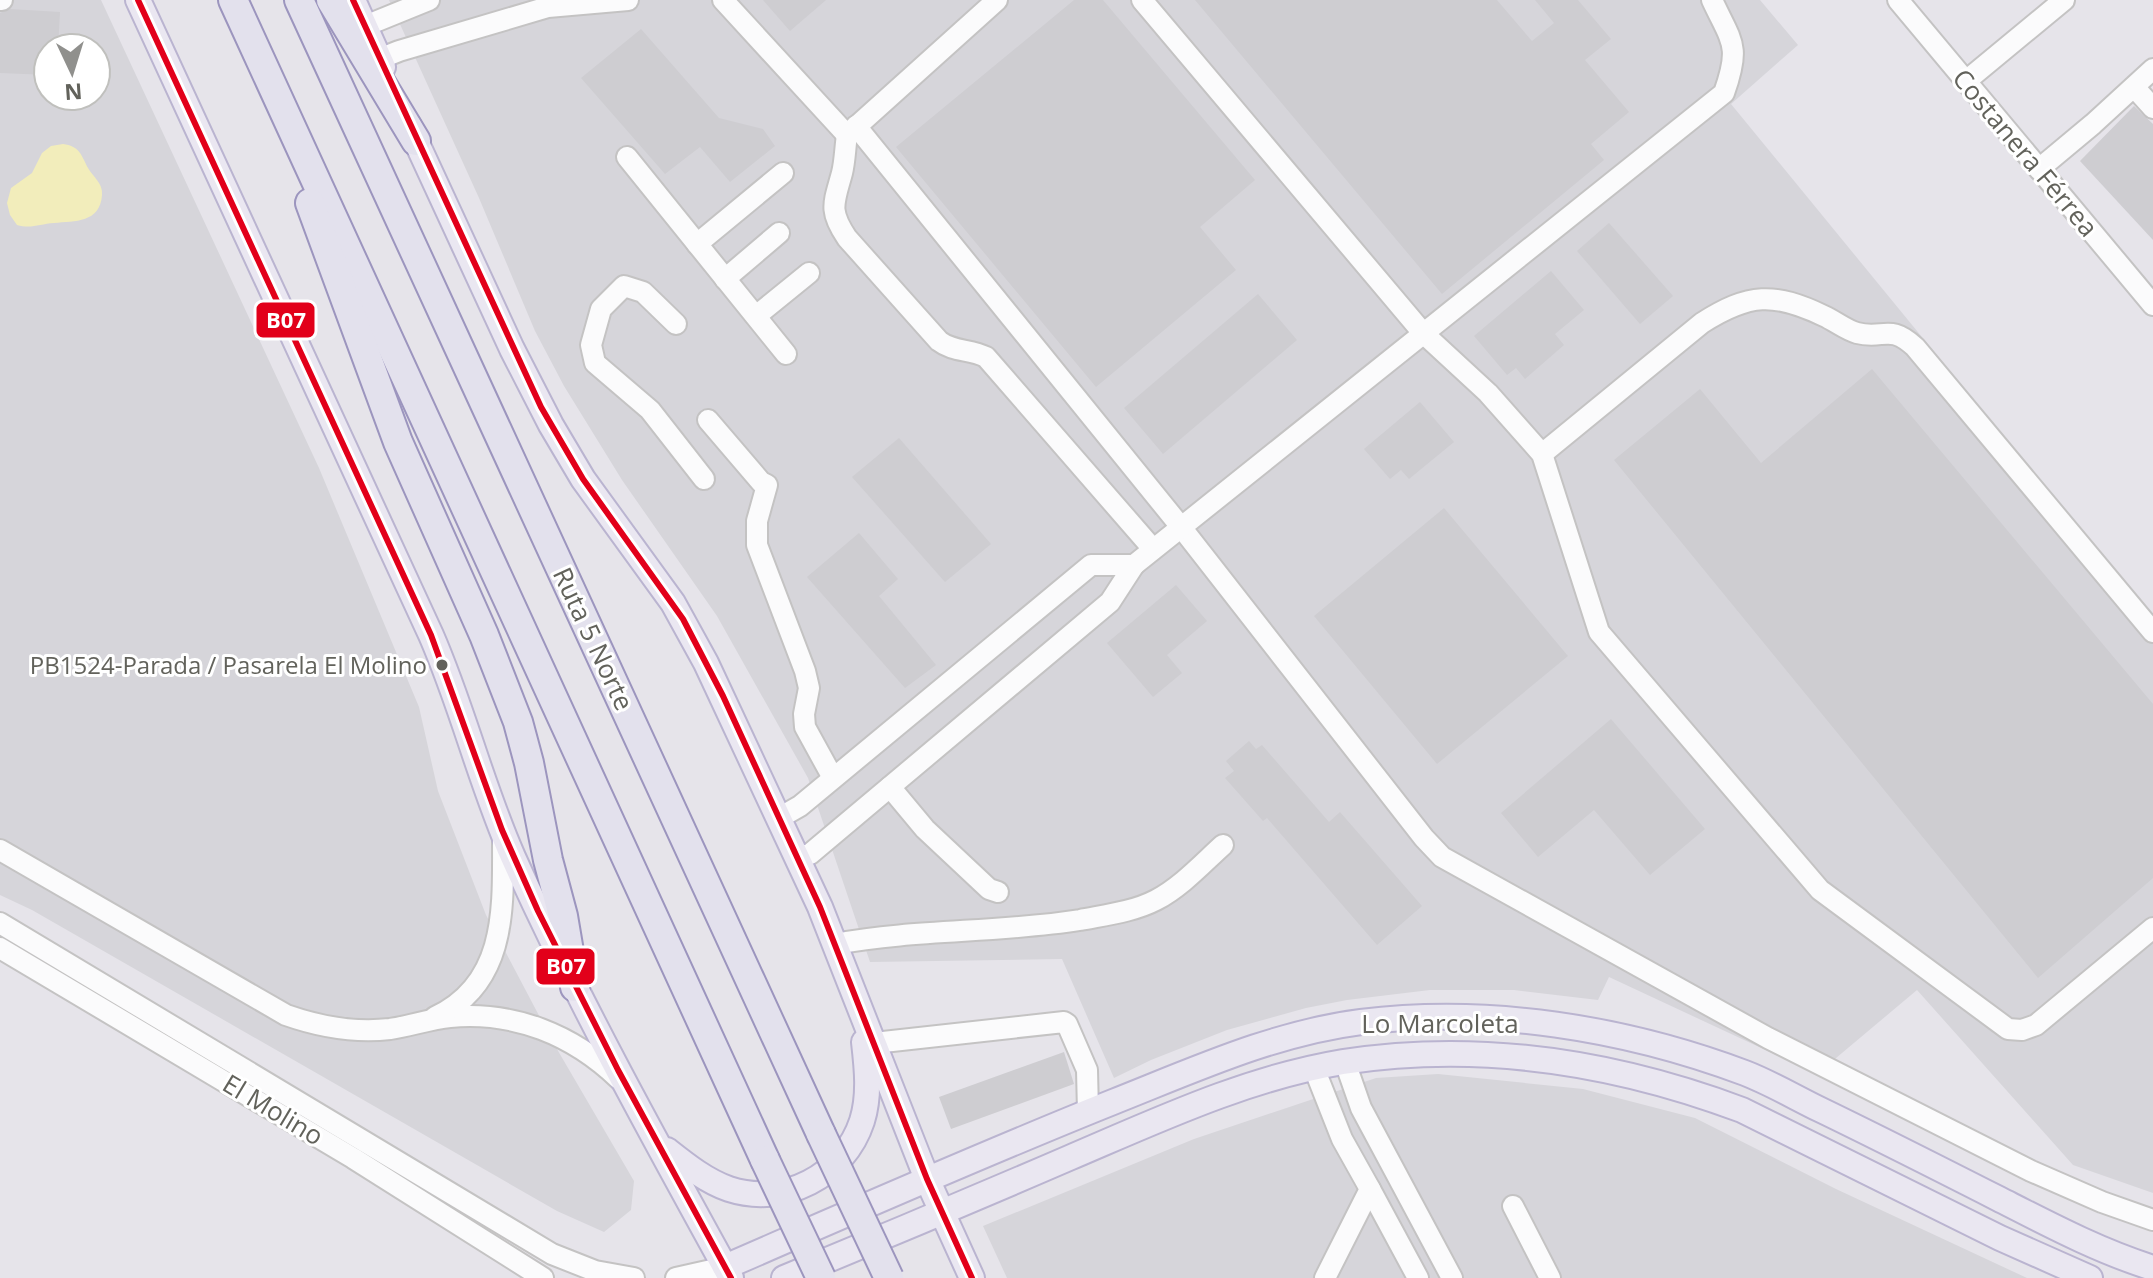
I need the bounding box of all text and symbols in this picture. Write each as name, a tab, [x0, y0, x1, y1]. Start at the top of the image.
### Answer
north arrow	[32, 32, 112, 112]
street label: Costanera Férrea	[1945, 61, 2107, 244]
text: N	[63, 77, 83, 109]
line badge: B07	[255, 301, 316, 339]
text: B07	[266, 304, 306, 334]
street label: Ruta 5 Norte	[545, 561, 643, 716]
place label: PB1524-Parada / Pasarela El Molino	[30, 648, 427, 681]
marker: PB1524-Parada / Pasarela El Molino	[434, 657, 450, 673]
line badge: B07	[535, 947, 596, 986]
text: B07	[546, 950, 586, 980]
street label: Lo Marcoleta	[1361, 1005, 1519, 1041]
street label: El Molino	[216, 1065, 331, 1153]

